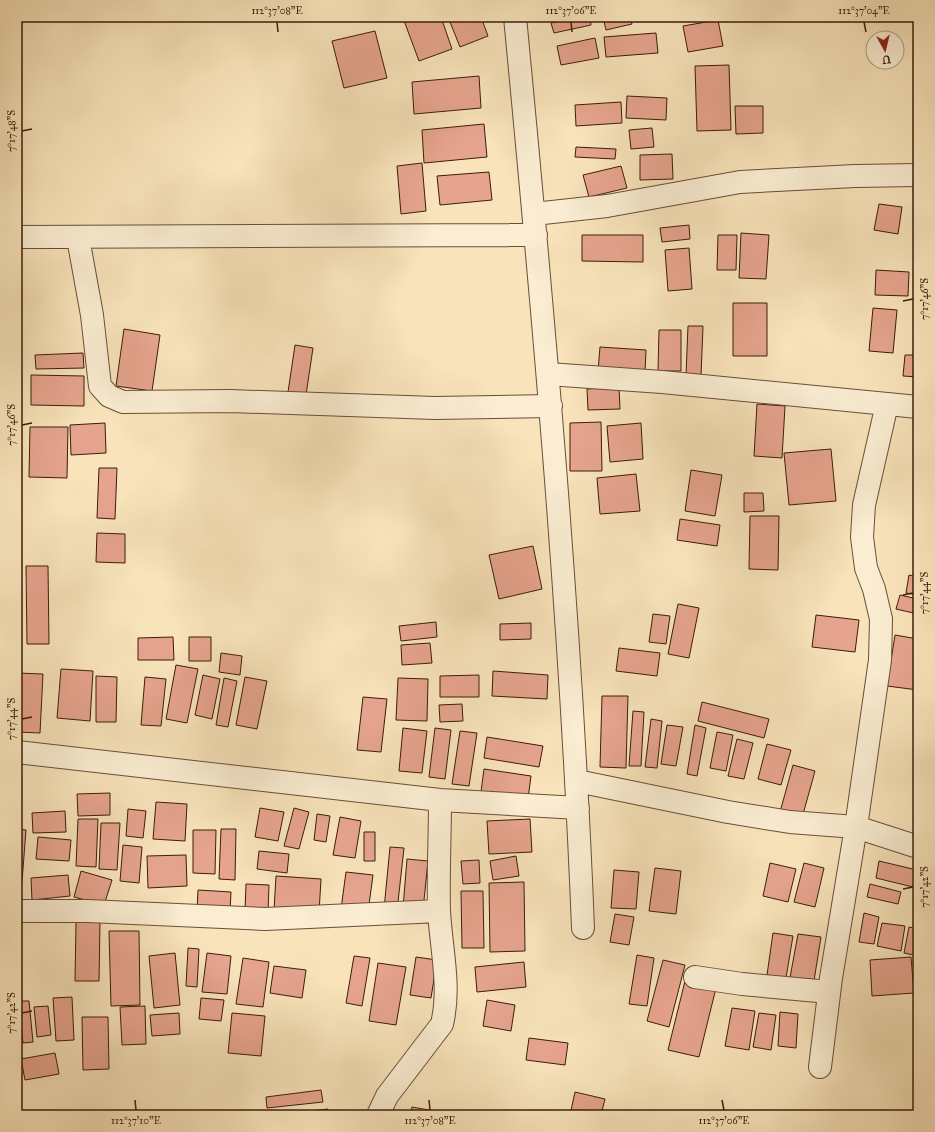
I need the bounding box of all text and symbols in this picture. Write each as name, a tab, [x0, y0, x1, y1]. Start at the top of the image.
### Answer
text: 112°37'08"E	[251, 5, 303, 17]
text: 112°37'06"E	[545, 5, 597, 17]
text: 112°37'04"E	[838, 5, 890, 17]
north arrow	[865, 30, 905, 70]
text: U	[881, 52, 892, 66]
text: 7°17'48"S	[6, 110, 18, 152]
text: 7°17'46"S	[919, 278, 931, 320]
text: 7°17'46"S	[6, 404, 18, 446]
text: 7°17'44"S	[919, 572, 931, 614]
text: 7°17'44"S	[6, 698, 18, 740]
text: 7°17'42"S	[919, 866, 931, 908]
text: 7°17'42"S	[6, 992, 18, 1034]
text: 112°37'10"E	[111, 1115, 161, 1127]
text: 112°37'08"E	[404, 1115, 456, 1127]
text: 112°37'06"E	[698, 1115, 750, 1127]

